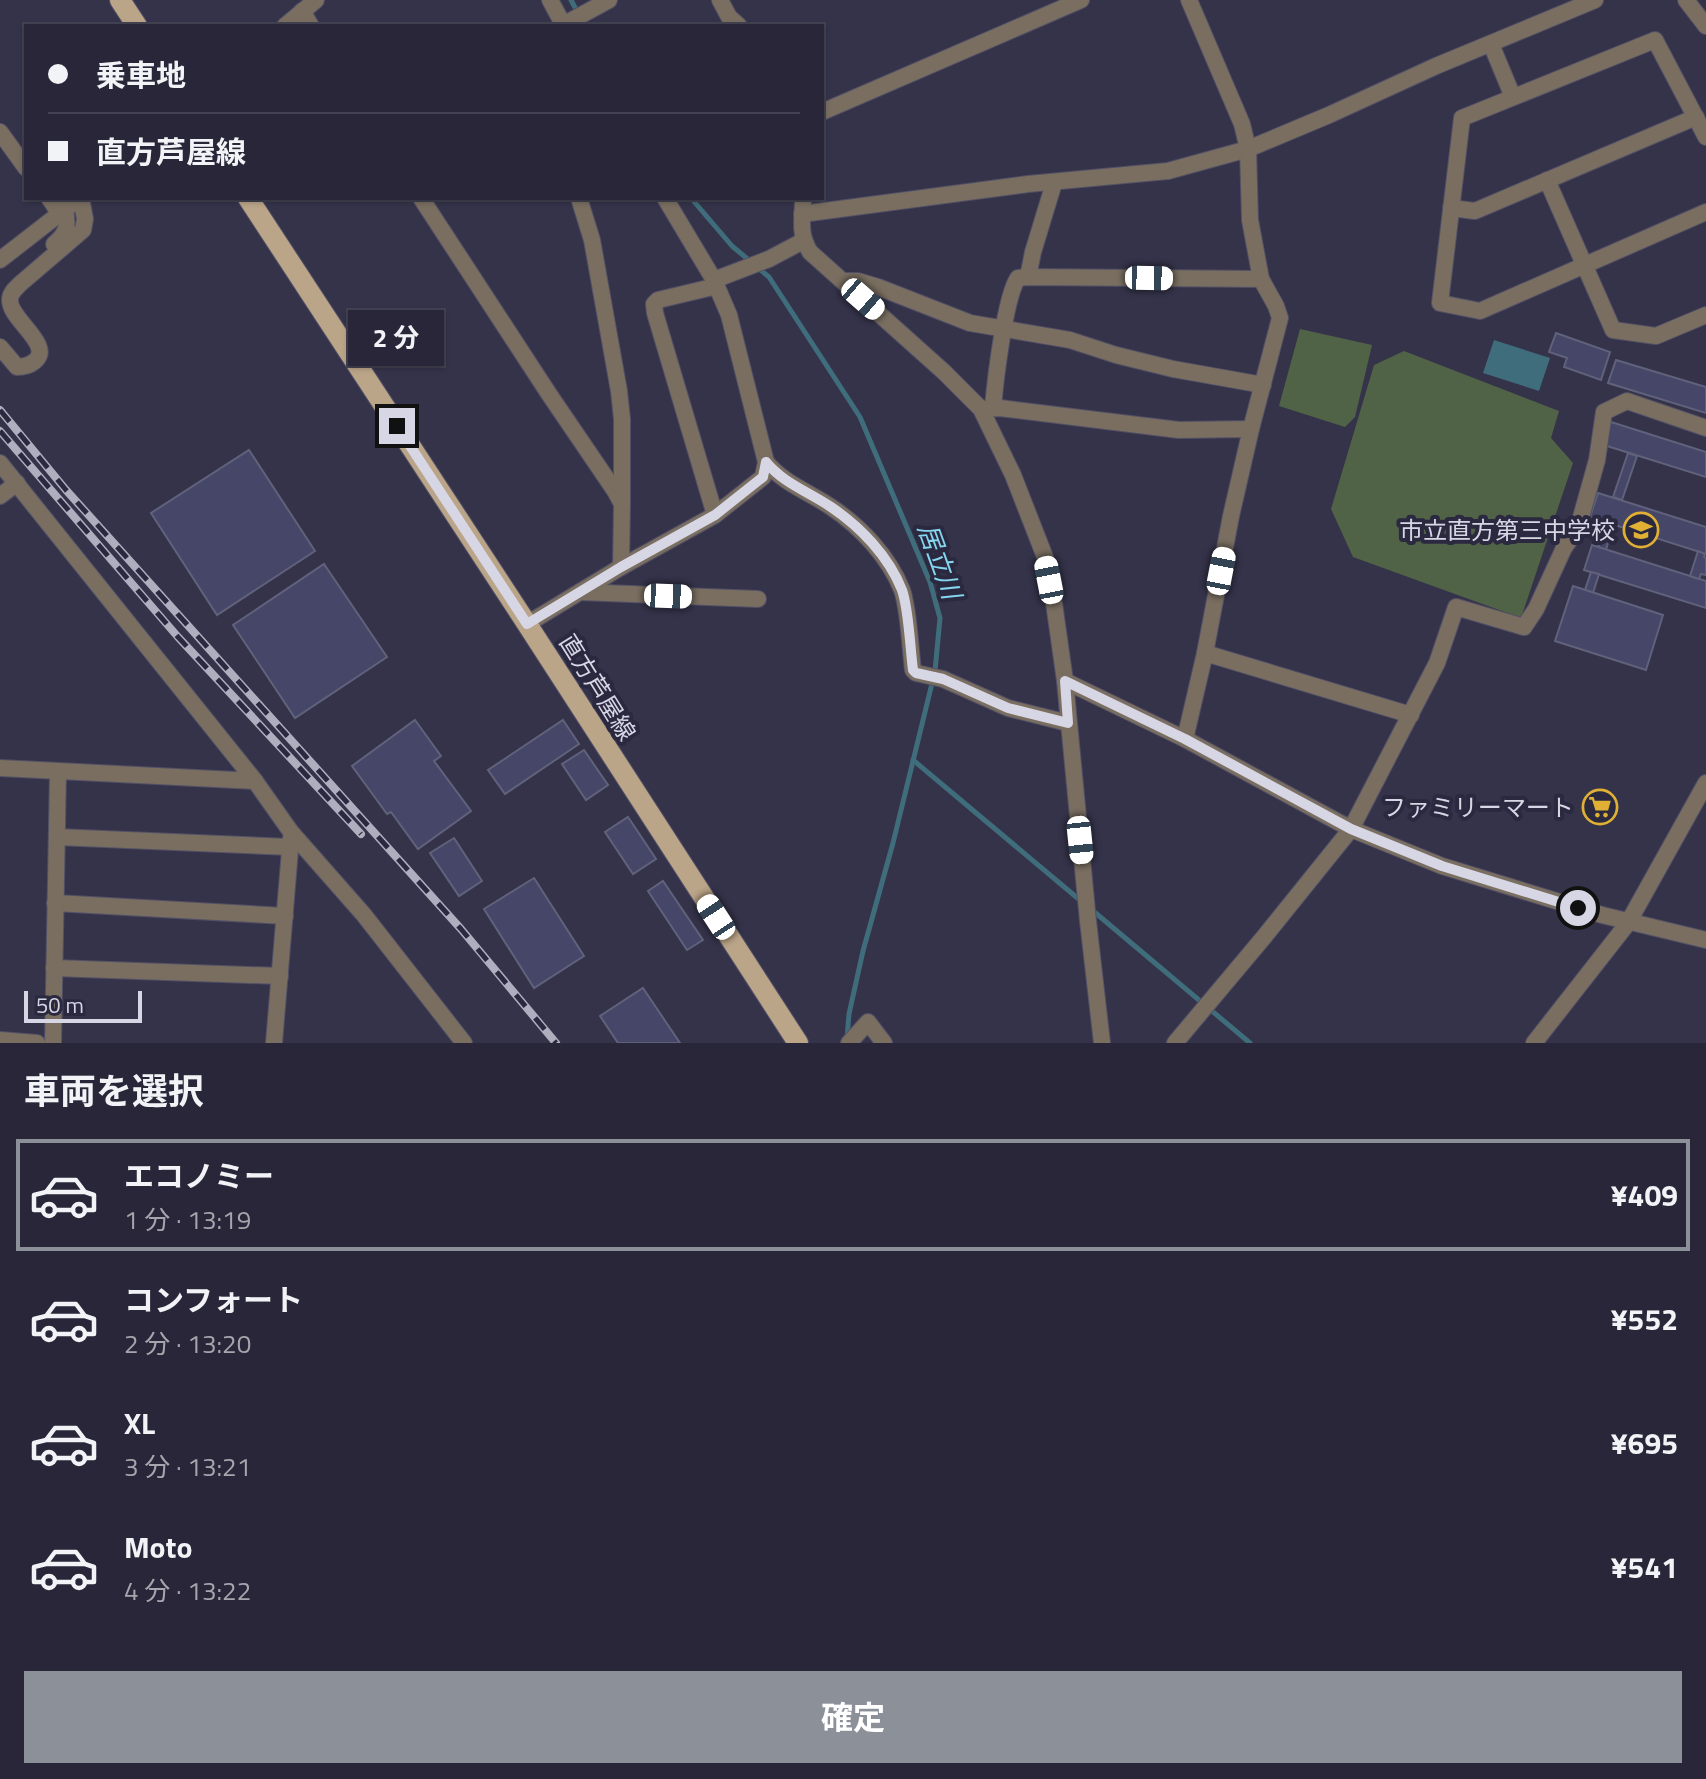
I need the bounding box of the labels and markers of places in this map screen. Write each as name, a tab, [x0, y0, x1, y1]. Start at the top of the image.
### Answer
school or university icon: 市立直方第三中学校	[1622, 511, 1660, 549]
place label: 市立直方第三中学校	[1399, 512, 1615, 548]
supermarket icon: ファミリーマート	[1581, 788, 1619, 826]
place label: ファミリーマート	[1382, 789, 1574, 825]

